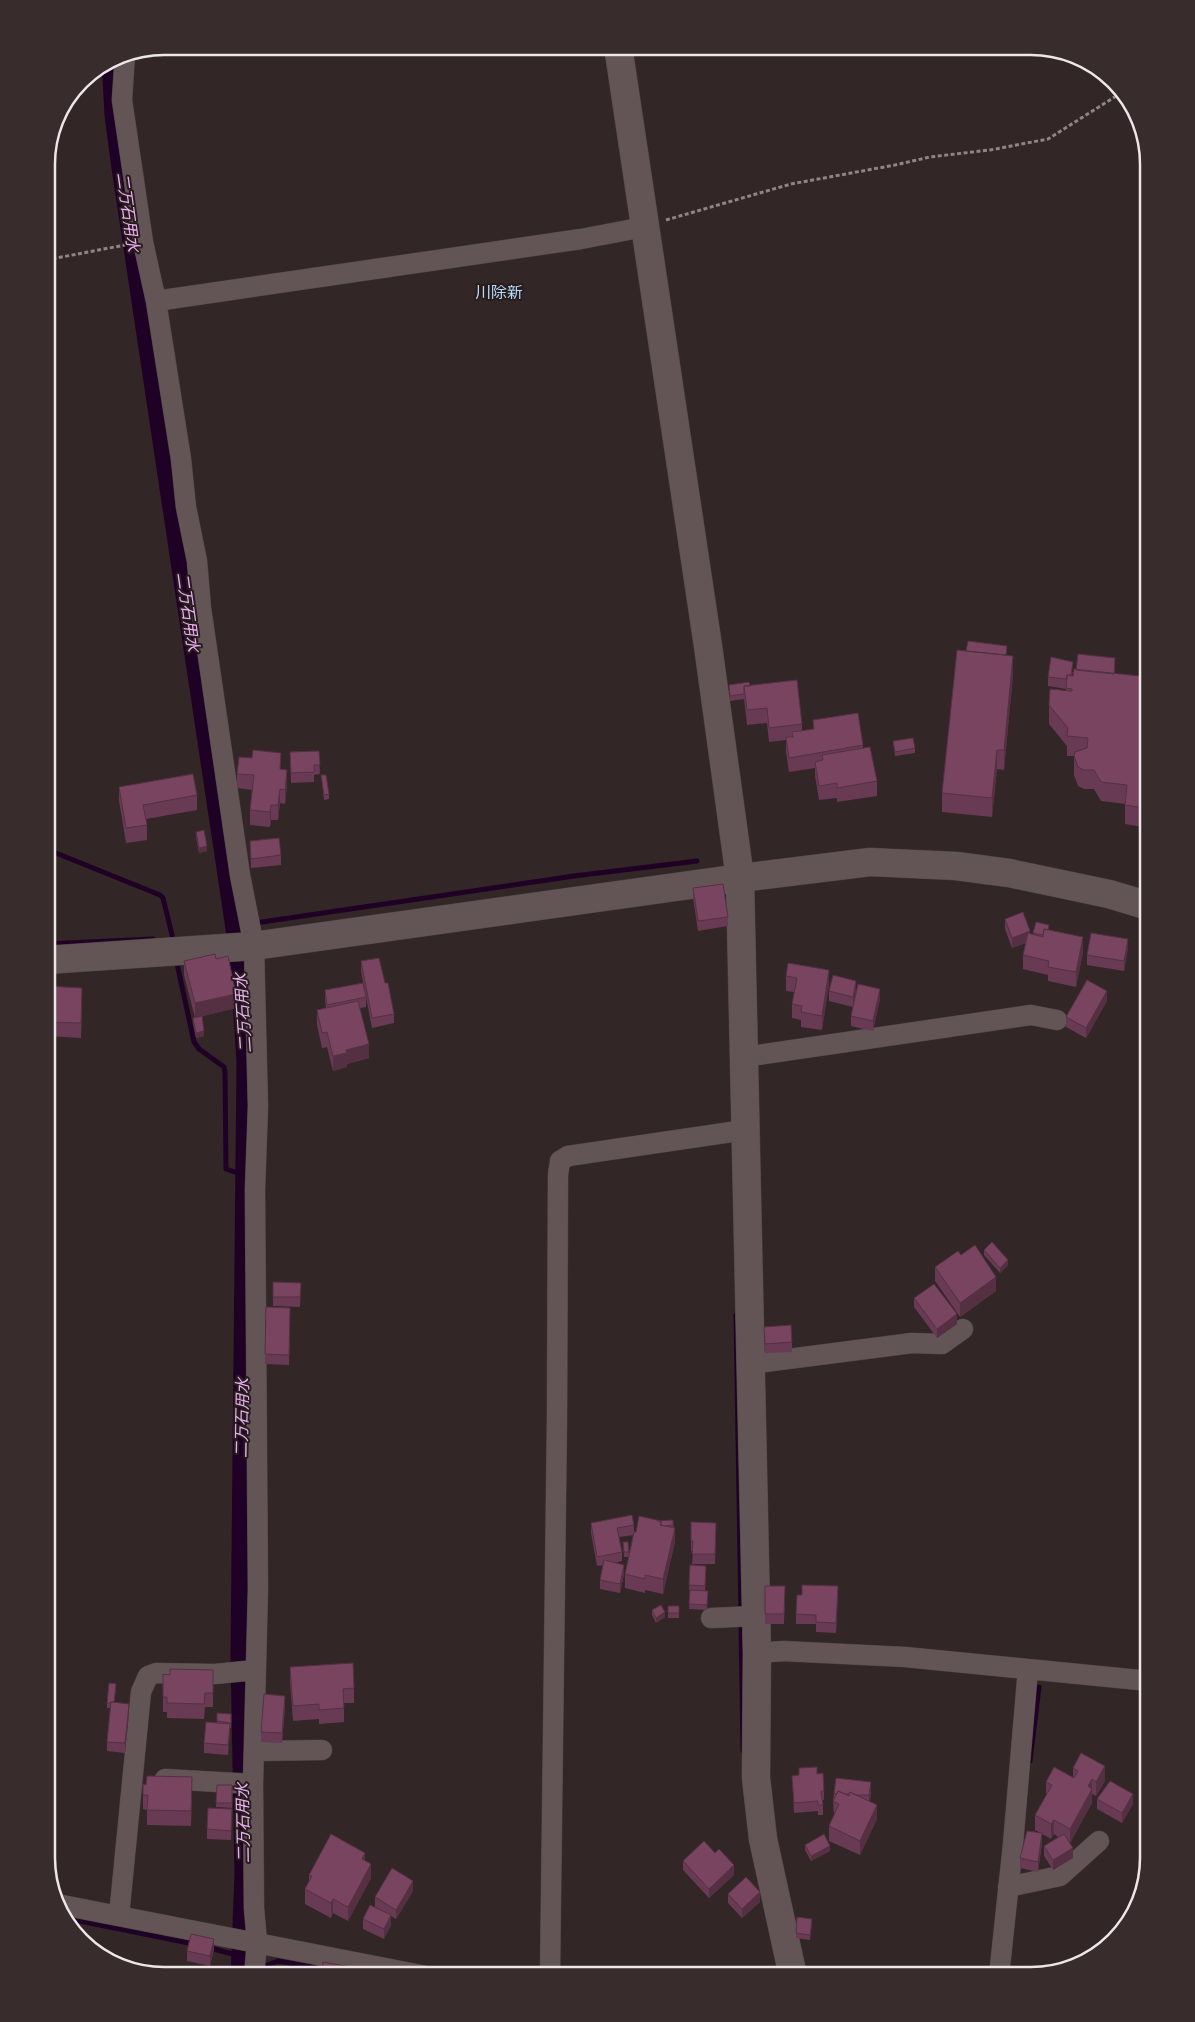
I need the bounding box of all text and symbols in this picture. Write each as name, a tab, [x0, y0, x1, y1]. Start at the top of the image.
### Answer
water label: 二万石用水	[113, 171, 143, 255]
district label: 川除新	[475, 283, 523, 302]
water label: 二万石用水	[173, 571, 203, 655]
water label: 二万石用水	[231, 970, 255, 1054]
water label: 二万石用水	[232, 1376, 252, 1458]
water label: 二万石用水	[233, 1781, 253, 1863]

